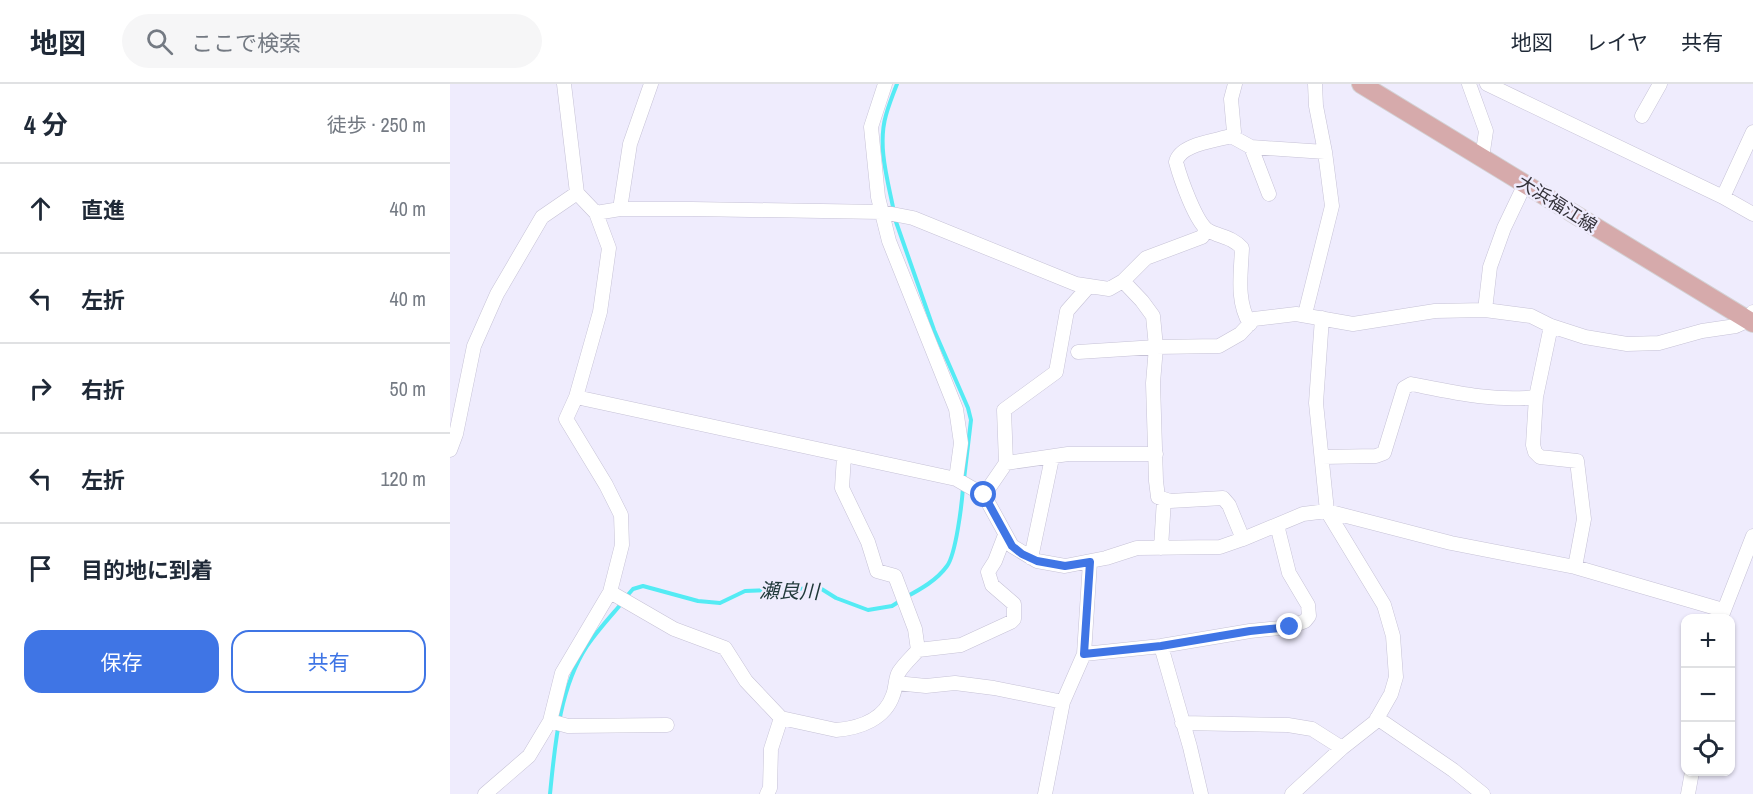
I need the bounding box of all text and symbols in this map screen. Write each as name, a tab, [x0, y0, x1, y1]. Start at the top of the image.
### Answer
search box	[122, 14, 542, 68]
text: 地図	[30, 24, 86, 62]
icon: search	[143, 25, 176, 58]
text: ここで検索	[191, 28, 301, 58]
text: 地図	[1511, 28, 1553, 57]
text: レイヤ	[1586, 28, 1648, 57]
text: 共有	[1681, 28, 1723, 57]
text: 4 分	[24, 107, 68, 142]
text: 徒歩 · 250 m	[327, 111, 426, 138]
street label: 大浜福江線	[1512, 169, 1602, 238]
icon: ahead	[24, 192, 57, 225]
text: 直進	[81, 195, 125, 225]
text: 40 m	[390, 195, 426, 222]
icon: left	[24, 282, 57, 315]
text: 左折	[81, 285, 125, 315]
text: 40 m	[390, 285, 426, 312]
icon: right	[24, 372, 57, 405]
text: 右折	[81, 375, 125, 405]
text: 50 m	[390, 375, 426, 402]
icon: left	[24, 462, 57, 495]
text: 左折	[81, 465, 125, 495]
text: 120 m	[380, 465, 426, 492]
route start	[970, 481, 996, 507]
icon: arrive	[24, 552, 57, 585]
text: 目的地に到着	[81, 555, 213, 585]
water label: 瀬良川	[759, 576, 821, 605]
route end	[1276, 613, 1302, 639]
map controls	[1681, 614, 1735, 776]
button: +	[1681, 614, 1735, 668]
button: 保存	[24, 630, 219, 693]
button: 共有	[231, 630, 426, 693]
button: −	[1681, 668, 1735, 722]
button: locate	[1681, 722, 1735, 776]

